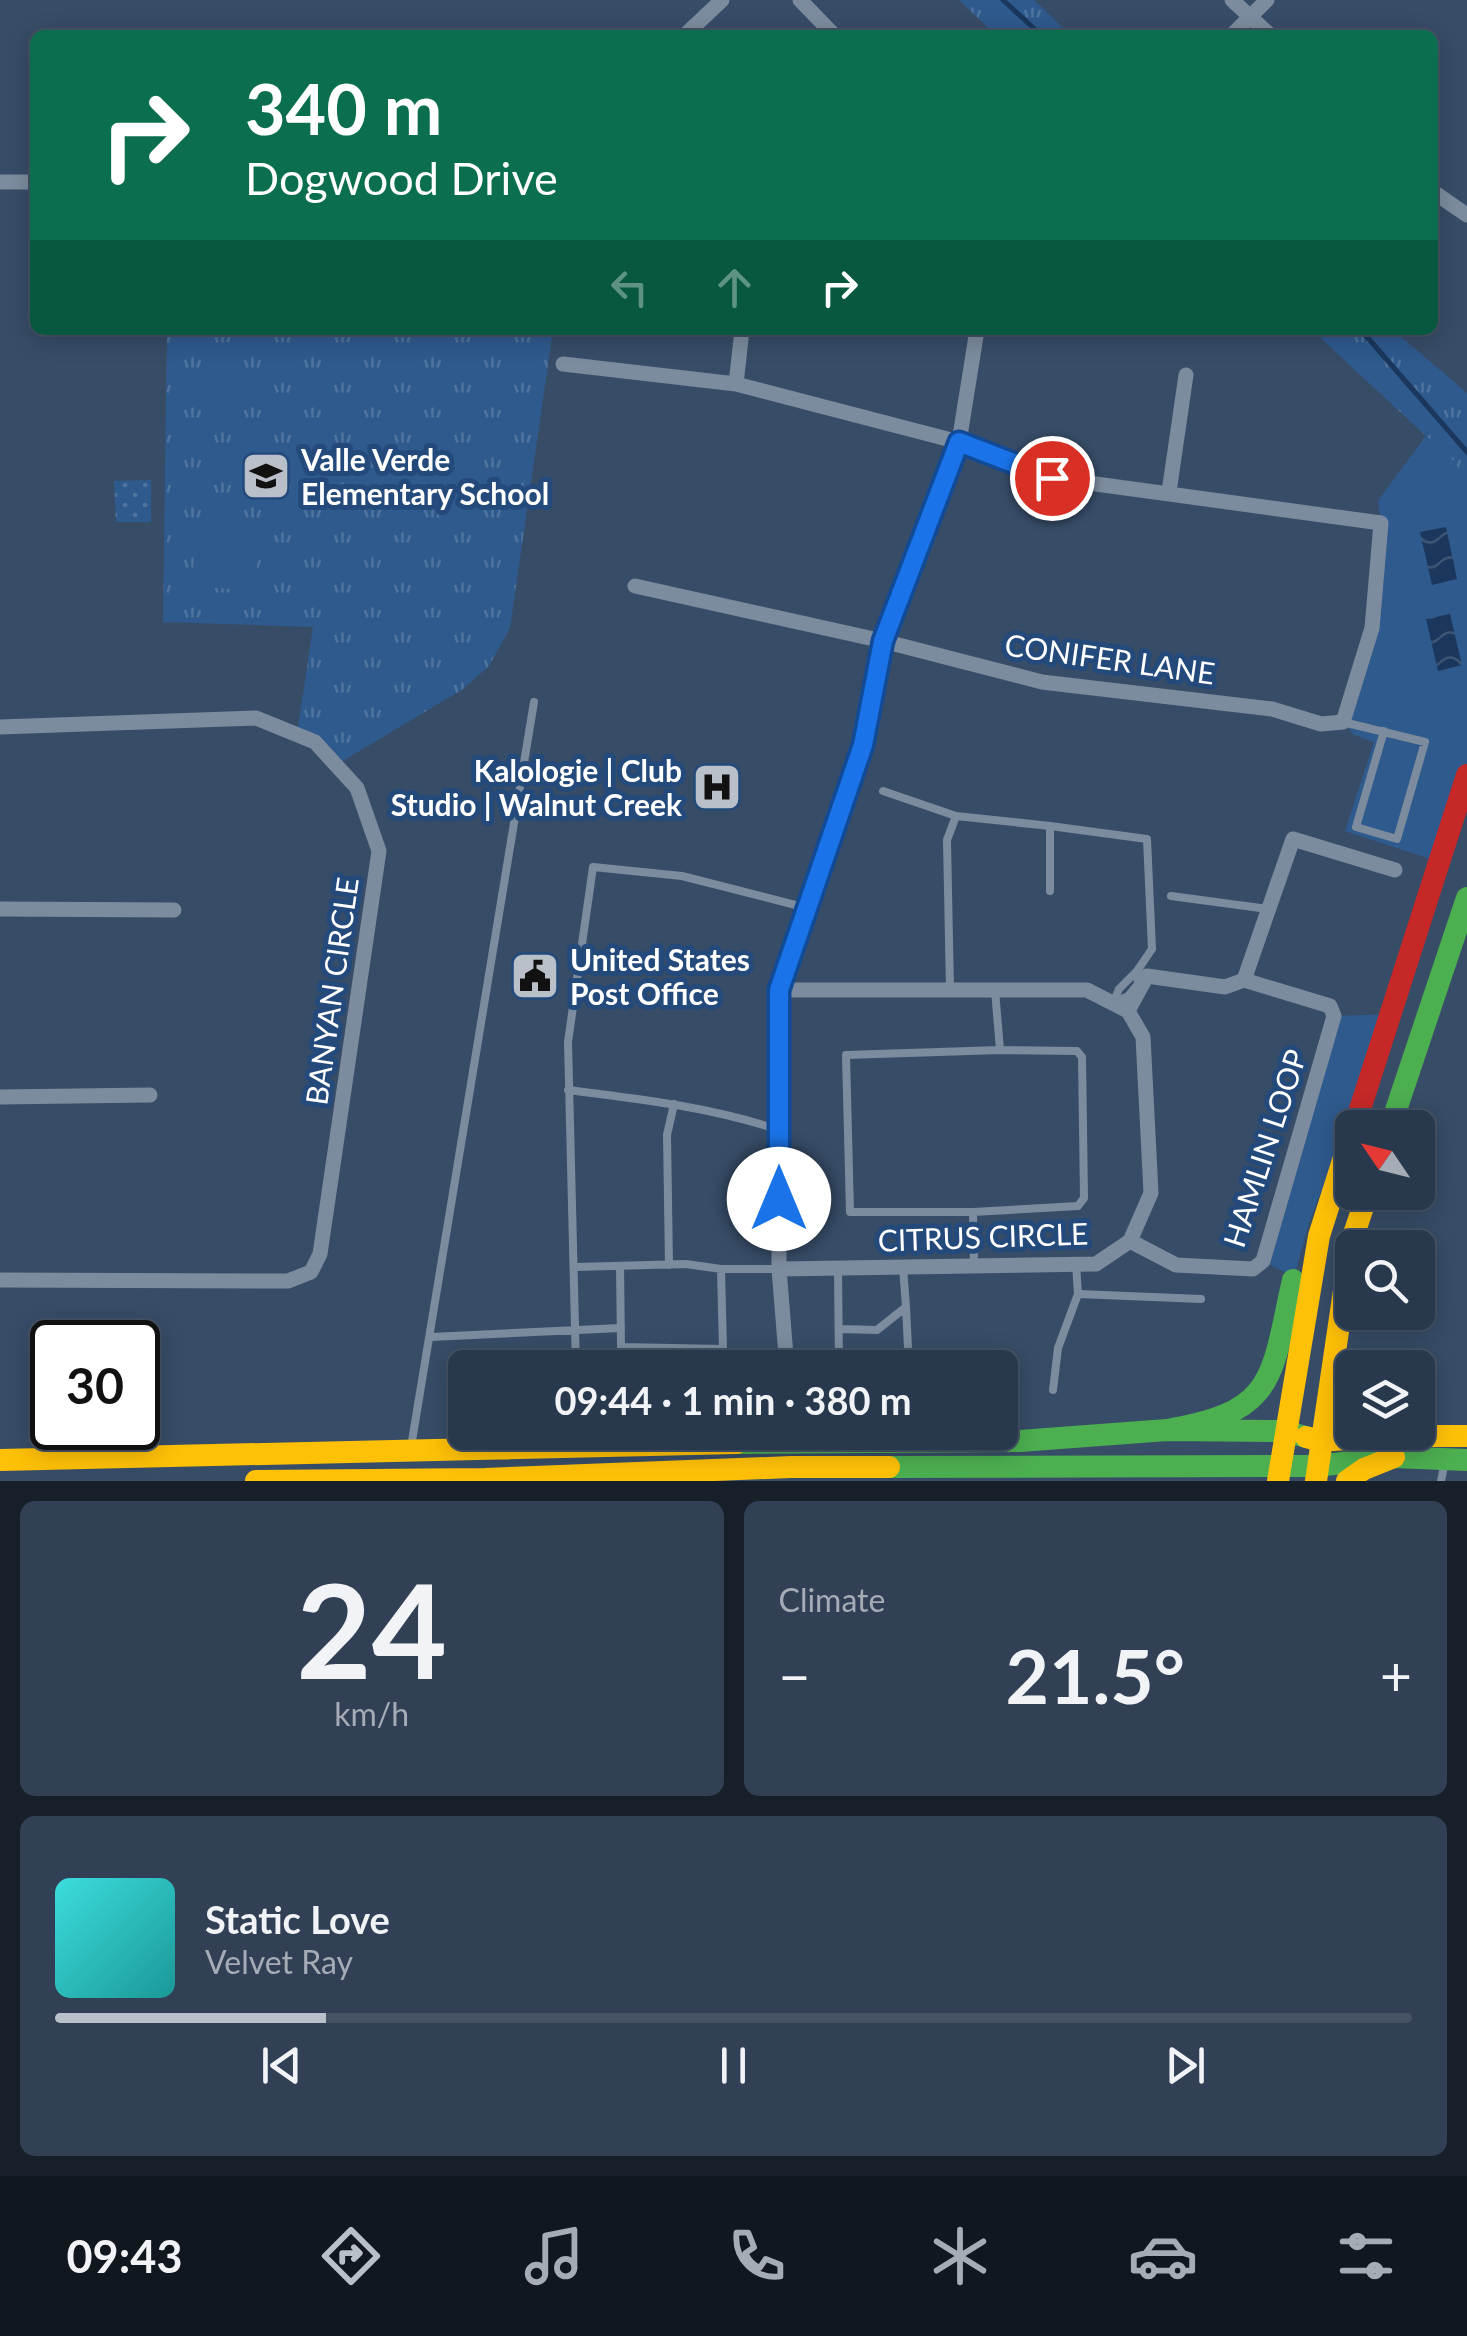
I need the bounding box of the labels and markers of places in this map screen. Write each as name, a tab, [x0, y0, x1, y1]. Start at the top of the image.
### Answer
pin	[1010, 436, 1095, 521]
place label: Valle Verde Elementary School	[300, 441, 549, 511]
school or university icon: Valle Verde Elementary School	[240, 450, 292, 502]
place label: Kalologie | Club Studio | Walnut Creek	[391, 752, 683, 822]
hospital icon: Kalologie | Club Studio | Walnut Creek	[691, 761, 743, 813]
place label: United States Post Office	[570, 941, 750, 1011]
public building icon: United States Post Office	[509, 950, 561, 1002]

